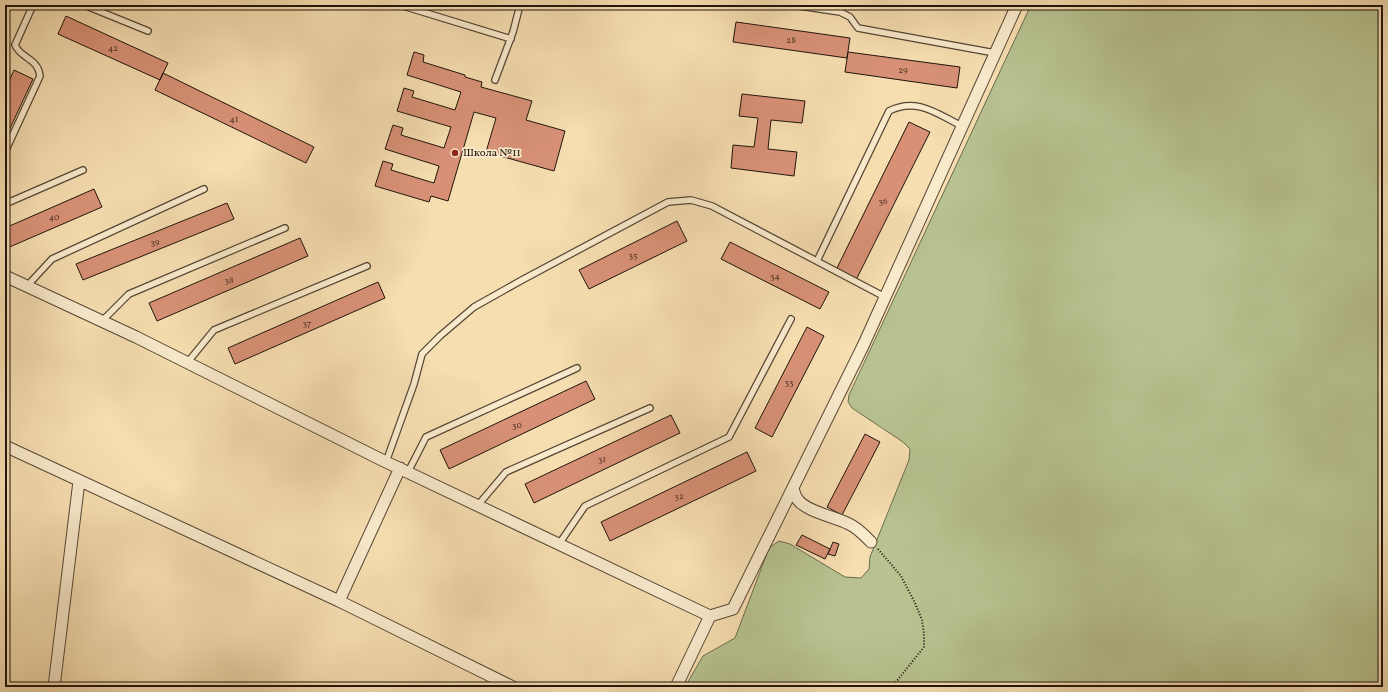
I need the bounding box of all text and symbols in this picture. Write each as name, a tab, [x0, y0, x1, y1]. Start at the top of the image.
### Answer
house number: 28	[786, 34, 796, 47]
house number: 42	[108, 42, 118, 55]
house number: 29	[898, 64, 908, 77]
house number: 41	[230, 113, 238, 126]
place label: Школа №11	[463, 146, 521, 161]
marker: Школа №11	[450, 148, 460, 158]
house number: 36	[878, 195, 888, 208]
house number: 40	[49, 211, 60, 224]
house number: 39	[150, 236, 160, 249]
house number: 35	[629, 249, 637, 262]
house number: 34	[770, 270, 780, 283]
house number: 38	[224, 274, 234, 287]
house number: 37	[303, 317, 311, 330]
house number: 33	[784, 376, 794, 389]
house number: 30	[512, 419, 523, 432]
house number: 31	[598, 453, 606, 466]
house number: 32	[674, 490, 684, 503]

